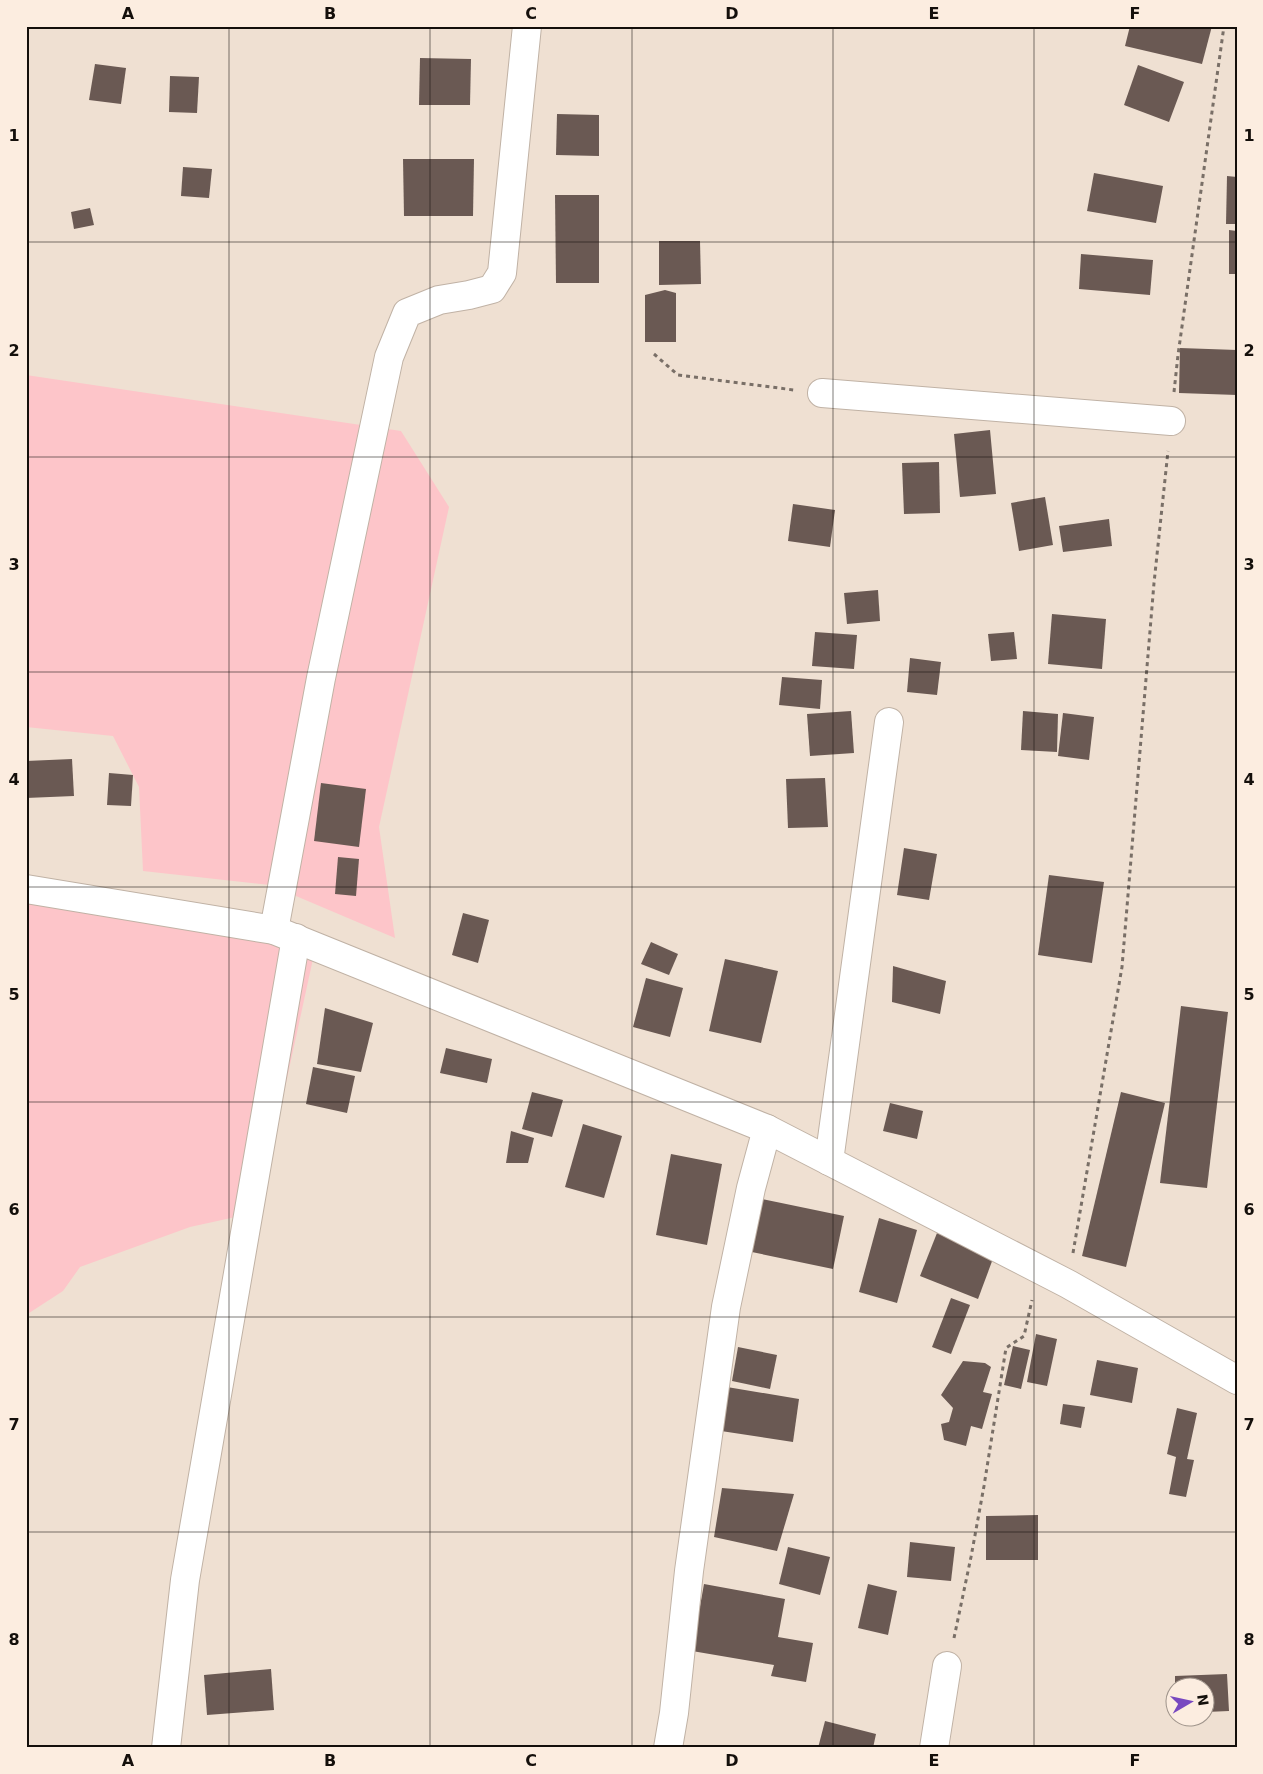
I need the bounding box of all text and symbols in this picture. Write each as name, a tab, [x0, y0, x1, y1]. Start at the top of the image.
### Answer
text: A	[122, 4, 135, 23]
text: B	[324, 4, 336, 23]
text: C	[525, 4, 537, 23]
text: D	[725, 4, 739, 23]
text: E	[929, 4, 939, 23]
text: F	[1130, 4, 1140, 23]
text: 1	[8, 126, 20, 145]
text: 1	[1243, 126, 1255, 145]
text: 2	[8, 341, 20, 360]
text: 2	[1243, 341, 1255, 360]
text: 3	[8, 555, 20, 574]
text: 3	[1243, 555, 1255, 574]
text: 4	[8, 770, 20, 789]
text: 4	[1243, 770, 1255, 789]
text: 5	[8, 985, 20, 1004]
text: 5	[1243, 985, 1255, 1004]
text: 6	[8, 1200, 20, 1219]
text: 6	[1243, 1200, 1255, 1219]
text: 7	[8, 1415, 20, 1434]
text: 7	[1243, 1415, 1255, 1434]
text: 8	[8, 1630, 20, 1649]
text: 8	[1243, 1630, 1255, 1649]
north arrow	[1166, 1676, 1216, 1726]
text: N	[1194, 1693, 1212, 1707]
text: A	[122, 1751, 135, 1770]
text: B	[324, 1751, 336, 1770]
text: C	[525, 1751, 537, 1770]
text: D	[725, 1751, 739, 1770]
text: E	[929, 1751, 939, 1770]
text: F	[1130, 1751, 1140, 1770]

